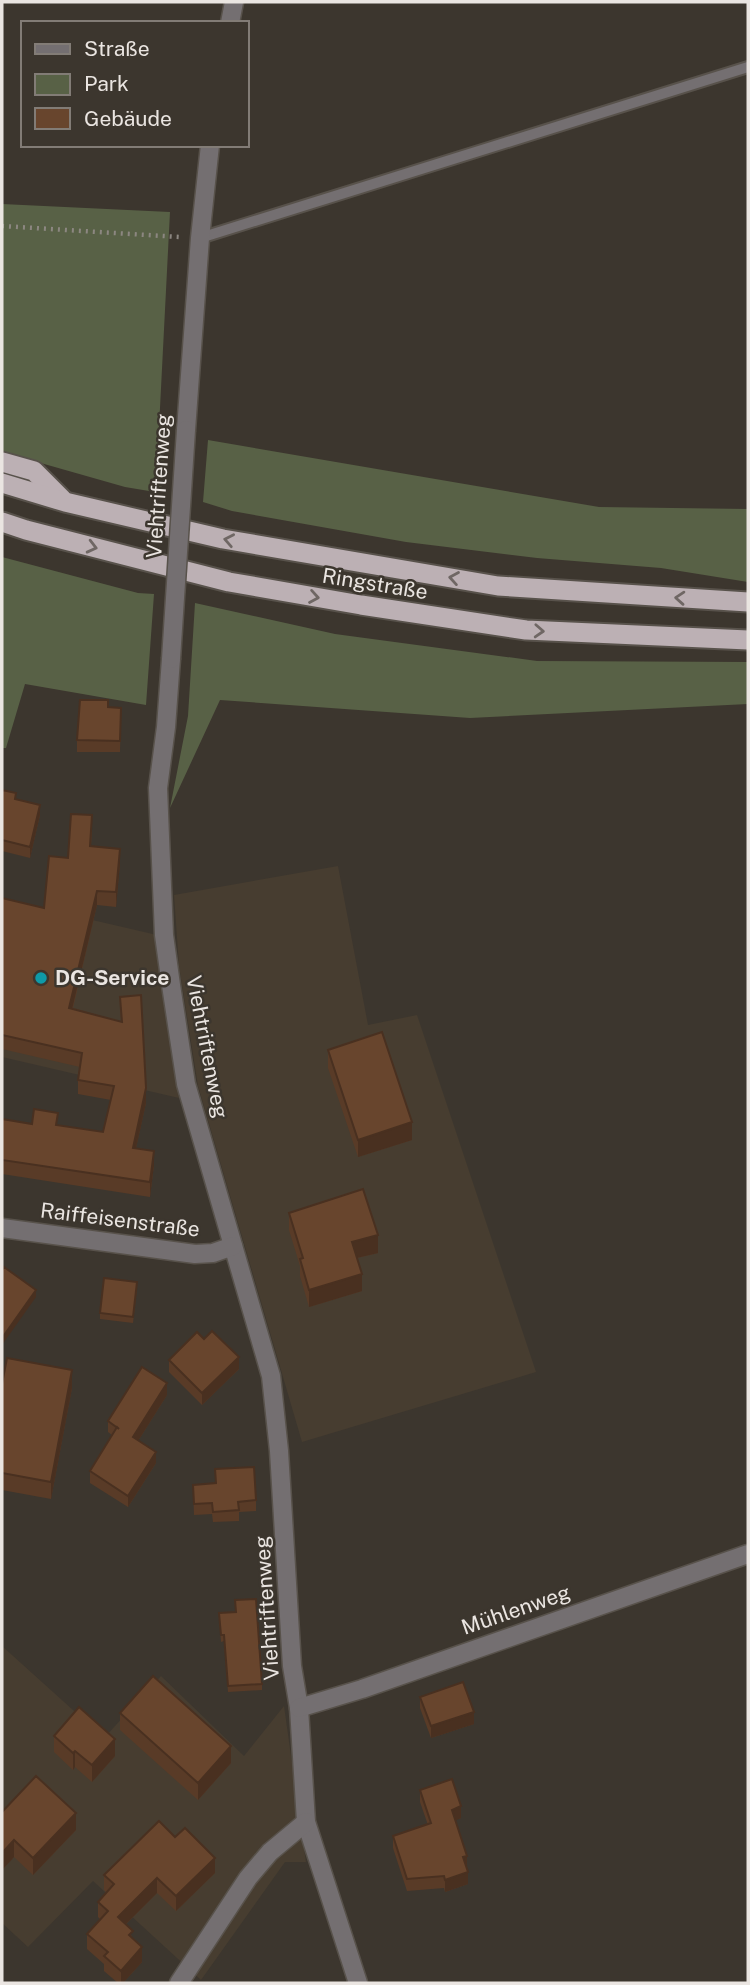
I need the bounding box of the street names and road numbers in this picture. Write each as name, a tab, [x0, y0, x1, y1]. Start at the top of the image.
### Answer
street label: Viehtriftenweg	[141, 413, 176, 559]
street label: Ringstraße	[321, 563, 430, 604]
street label: Viehtriftenweg	[181, 973, 234, 1120]
street label: Raiffeisenstraße	[39, 1197, 201, 1242]
street label: Viehtriftenweg	[249, 1535, 284, 1681]
street label: Mühlenweg	[458, 1579, 574, 1640]

